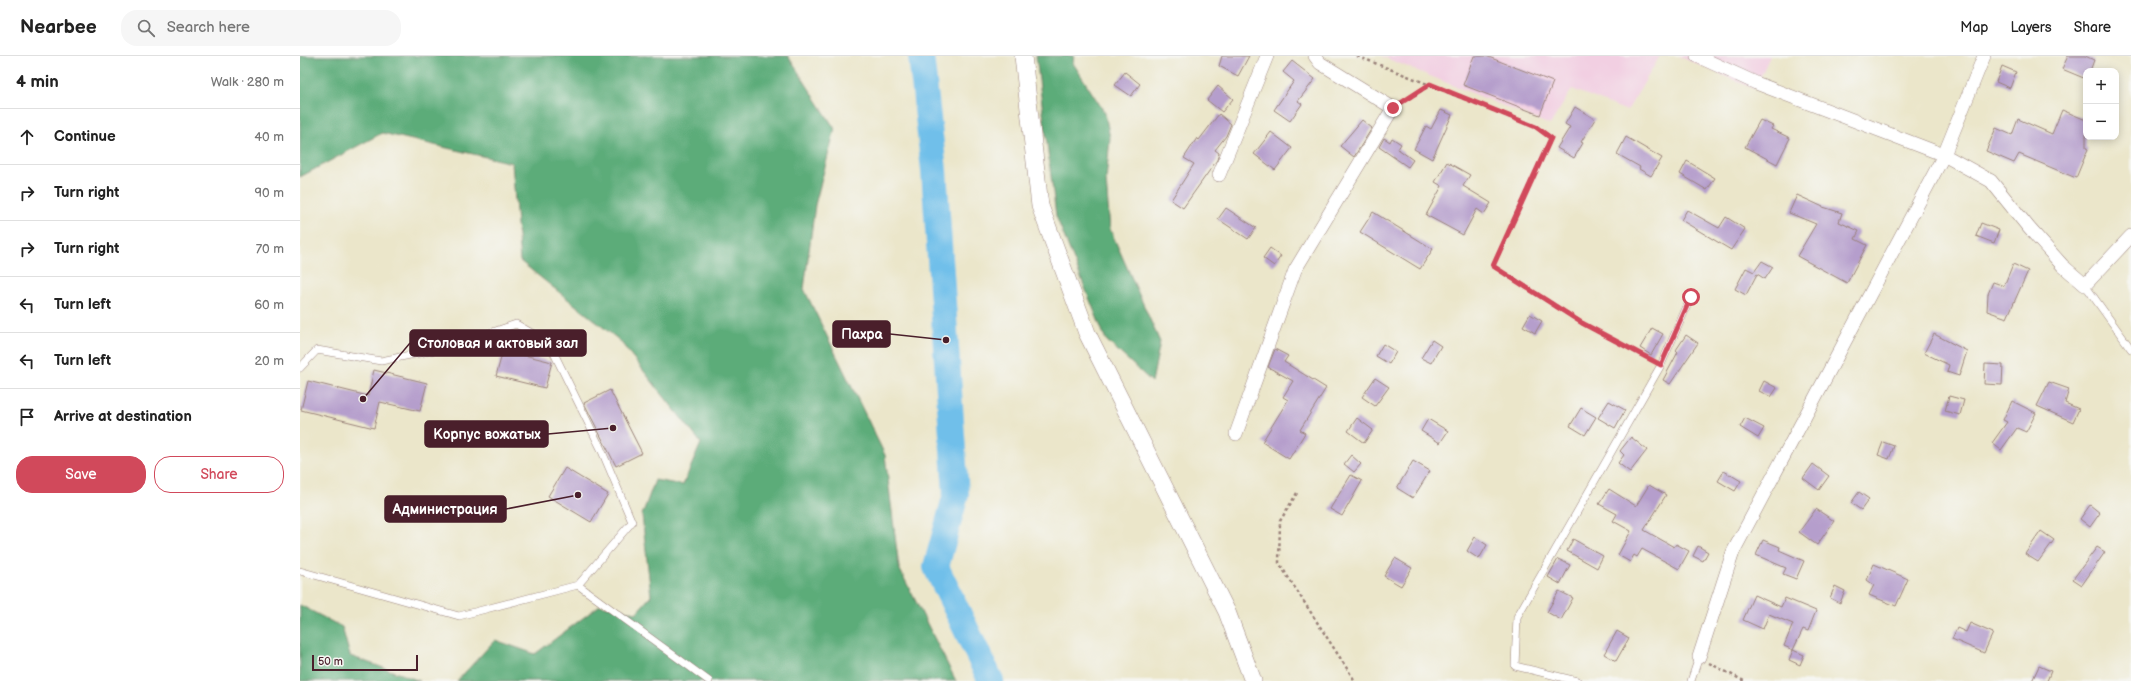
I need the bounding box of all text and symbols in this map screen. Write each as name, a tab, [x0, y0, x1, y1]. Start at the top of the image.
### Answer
search box	[121, 10, 401, 46]
text: Nearbee	[20, 16, 97, 39]
icon: search	[135, 17, 157, 39]
text: Search here	[167, 18, 250, 37]
text: Map	[1960, 19, 1988, 36]
text: Layers	[2010, 19, 2052, 36]
text: Share	[2074, 19, 2111, 36]
map controls	[2083, 68, 2119, 140]
button: +	[2083, 68, 2119, 104]
text: 4 min	[16, 72, 59, 92]
text: Walk · 280 m	[211, 74, 284, 90]
route end	[1384, 99, 1402, 117]
button: −	[2083, 104, 2119, 140]
icon: ahead	[16, 126, 38, 148]
text: Continue	[54, 127, 116, 146]
text: 40 m	[254, 129, 284, 145]
icon: right	[16, 182, 38, 204]
text: Turn right	[54, 183, 119, 202]
text: 90 m	[255, 185, 284, 201]
icon: right	[16, 238, 38, 260]
text: Turn right	[54, 239, 119, 258]
text: 70 m	[256, 241, 284, 257]
route start	[1682, 288, 1700, 306]
icon: left	[16, 294, 38, 316]
text: Turn left	[54, 295, 111, 314]
text: 60 m	[254, 297, 284, 313]
callout: Пахра	[833, 321, 890, 347]
text: Пахра	[841, 326, 884, 343]
callout: Столовая и актовый зал	[410, 330, 586, 356]
text: Столовая и актовый зал	[418, 335, 579, 352]
icon: left	[16, 350, 38, 372]
text: Turn left	[54, 351, 111, 370]
text: 20 m	[254, 353, 284, 369]
icon: arrive	[16, 406, 38, 428]
text: Arrive at destination	[54, 407, 192, 426]
callout: Корпус вожатых	[425, 421, 548, 447]
text: Корпус вожатых	[433, 426, 541, 443]
button: Save	[16, 456, 146, 493]
button: Share	[154, 456, 284, 493]
callout: Администрация	[385, 496, 506, 522]
text: Администрация	[392, 501, 497, 518]
scale bar	[312, 653, 418, 672]
text: 50 m	[318, 655, 343, 668]

